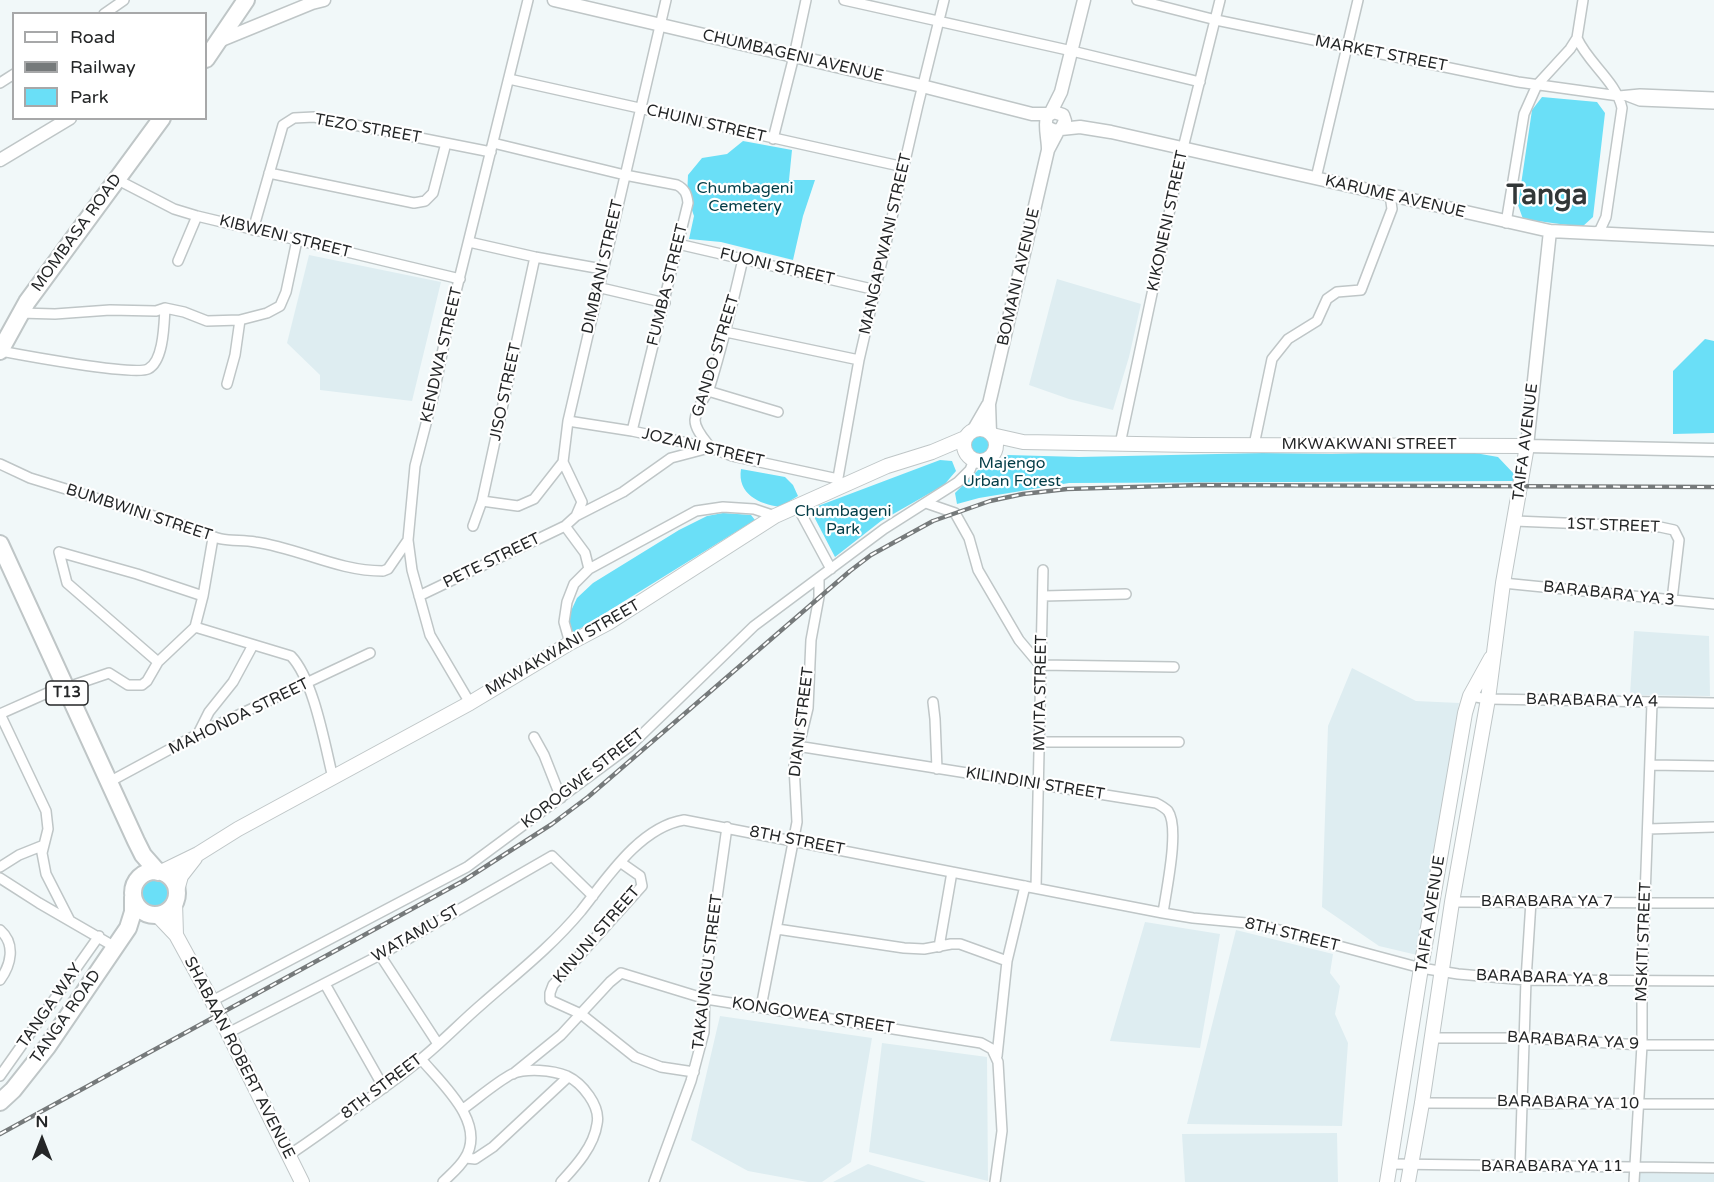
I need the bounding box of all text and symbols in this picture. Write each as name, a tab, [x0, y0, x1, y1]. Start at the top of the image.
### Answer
legend	[12, 12, 207, 120]
text: Road	[70, 26, 115, 48]
street label: CHUMBAGENI AVENUE	[701, 26, 885, 86]
street label: MARKET STREET	[1313, 32, 1449, 76]
text: Railway	[70, 56, 136, 78]
text: Park	[70, 86, 108, 108]
street label: CHUINI STREET	[644, 101, 768, 147]
street label: TEZO STREET	[313, 110, 423, 148]
street label: KIKONENI STREET	[1144, 149, 1192, 293]
street label: MANGAPWANI STREET	[856, 152, 916, 336]
street label: MOMBASA ROAD	[28, 170, 126, 296]
street label: KARUME AVENUE	[1323, 172, 1467, 222]
park label: Chumbageni Cemetery	[696, 179, 794, 217]
district label: Tanga	[1506, 180, 1588, 214]
street label: DIMBANI STREET	[578, 198, 628, 336]
street label: BOMANI AVENUE	[994, 206, 1044, 348]
street label: KIBWENI STREET	[217, 211, 353, 263]
street label: FUMBA STREET	[644, 222, 692, 348]
street label: FUONI STREET	[718, 244, 836, 290]
street label: KENDWA STREET	[417, 285, 467, 425]
street label: GANDO STREET	[688, 293, 744, 419]
street label: JISO STREET	[486, 341, 526, 443]
street label: TAIFA AVENUE	[1509, 382, 1543, 502]
street label: JOZANI STREET	[640, 425, 766, 471]
street label: MKWAKWANI STREET	[1281, 435, 1457, 455]
park label: Majengo Urban Forest	[963, 454, 1061, 492]
street label: BUMBWINI STREET	[63, 480, 215, 546]
park label: Chumbageni Park	[794, 502, 892, 540]
street label: 1ST STREET	[1566, 515, 1660, 537]
street label: PETE STREET	[440, 529, 544, 593]
street label: BARABARA YA 3	[1542, 578, 1676, 610]
street label: MKWAKWANI STREET	[482, 596, 644, 700]
street label: MVITA STREET	[1030, 635, 1052, 751]
street label: DIANI STREET	[786, 666, 818, 778]
street label: MAHONDA STREET	[166, 675, 312, 759]
road number: T13	[46, 681, 88, 705]
street label: BARABARA YA 4	[1526, 690, 1658, 712]
street label: KOROGWE STREET	[518, 725, 648, 833]
street label: KILINDINI STREET	[964, 764, 1106, 804]
street label: 8TH STREET	[748, 822, 846, 860]
street label: TAIFA AVENUE	[1412, 854, 1450, 974]
street label: MSKITI STREET	[1632, 882, 1656, 1002]
street label: KINUNI STREET	[550, 883, 644, 987]
street label: BARABARA YA 7	[1481, 892, 1613, 912]
street label: TAKAUNGU STREET	[689, 893, 727, 1051]
street label: WATAMU ST	[369, 901, 463, 967]
street label: 8TH STREET	[1243, 914, 1341, 956]
street label: SHABAAN ROBERT AVENUE	[180, 954, 298, 1162]
street label: TANGA WAY	[14, 960, 86, 1052]
street label: BARABARA YA 8	[1476, 966, 1608, 990]
street label: TANGA ROAD	[27, 967, 105, 1067]
street label: KONGOWEA STREET	[730, 994, 896, 1038]
street label: BARABARA YA 9	[1506, 1028, 1640, 1054]
street label: 8TH STREET	[338, 1050, 426, 1124]
street label: BARABARA YA 10	[1497, 1092, 1639, 1114]
north arrow	[12, 1110, 72, 1170]
text: N	[36, 1112, 48, 1132]
street label: BARABARA YA 11	[1481, 1157, 1623, 1177]

